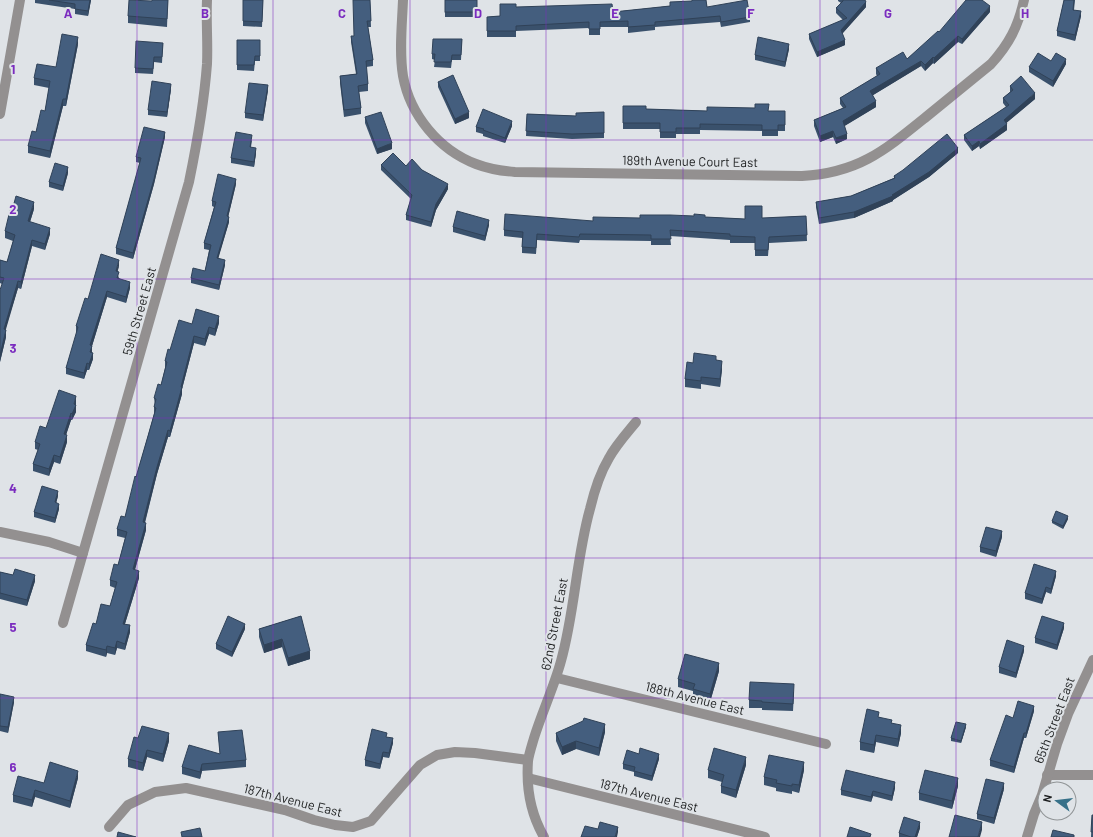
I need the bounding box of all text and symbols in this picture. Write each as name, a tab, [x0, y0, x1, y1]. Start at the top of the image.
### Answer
text: A	[64, 5, 73, 21]
text: B	[201, 5, 209, 21]
text: C	[338, 5, 346, 21]
text: D	[474, 5, 482, 21]
text: E	[611, 5, 619, 21]
text: F	[747, 5, 755, 21]
text: G	[884, 5, 892, 21]
text: H	[1021, 5, 1029, 21]
text: 1	[11, 61, 15, 77]
street label: 189th Avenue Court East	[622, 152, 758, 170]
text: 2	[9, 201, 17, 217]
street label: 59th Street East	[119, 265, 159, 357]
text: 3	[9, 340, 17, 356]
text: 4	[9, 480, 17, 496]
street label: 62nd Street East	[537, 576, 571, 672]
text: 5	[9, 619, 17, 635]
street label: 65th Street East	[1030, 675, 1078, 765]
street label: 188th Avenue East	[644, 678, 746, 718]
text: 6	[10, 759, 17, 775]
street label: 187th Avenue East	[598, 775, 700, 815]
street label: 187th Avenue East	[242, 780, 344, 820]
north arrow	[1037, 781, 1077, 821]
text: N	[1040, 793, 1054, 804]

